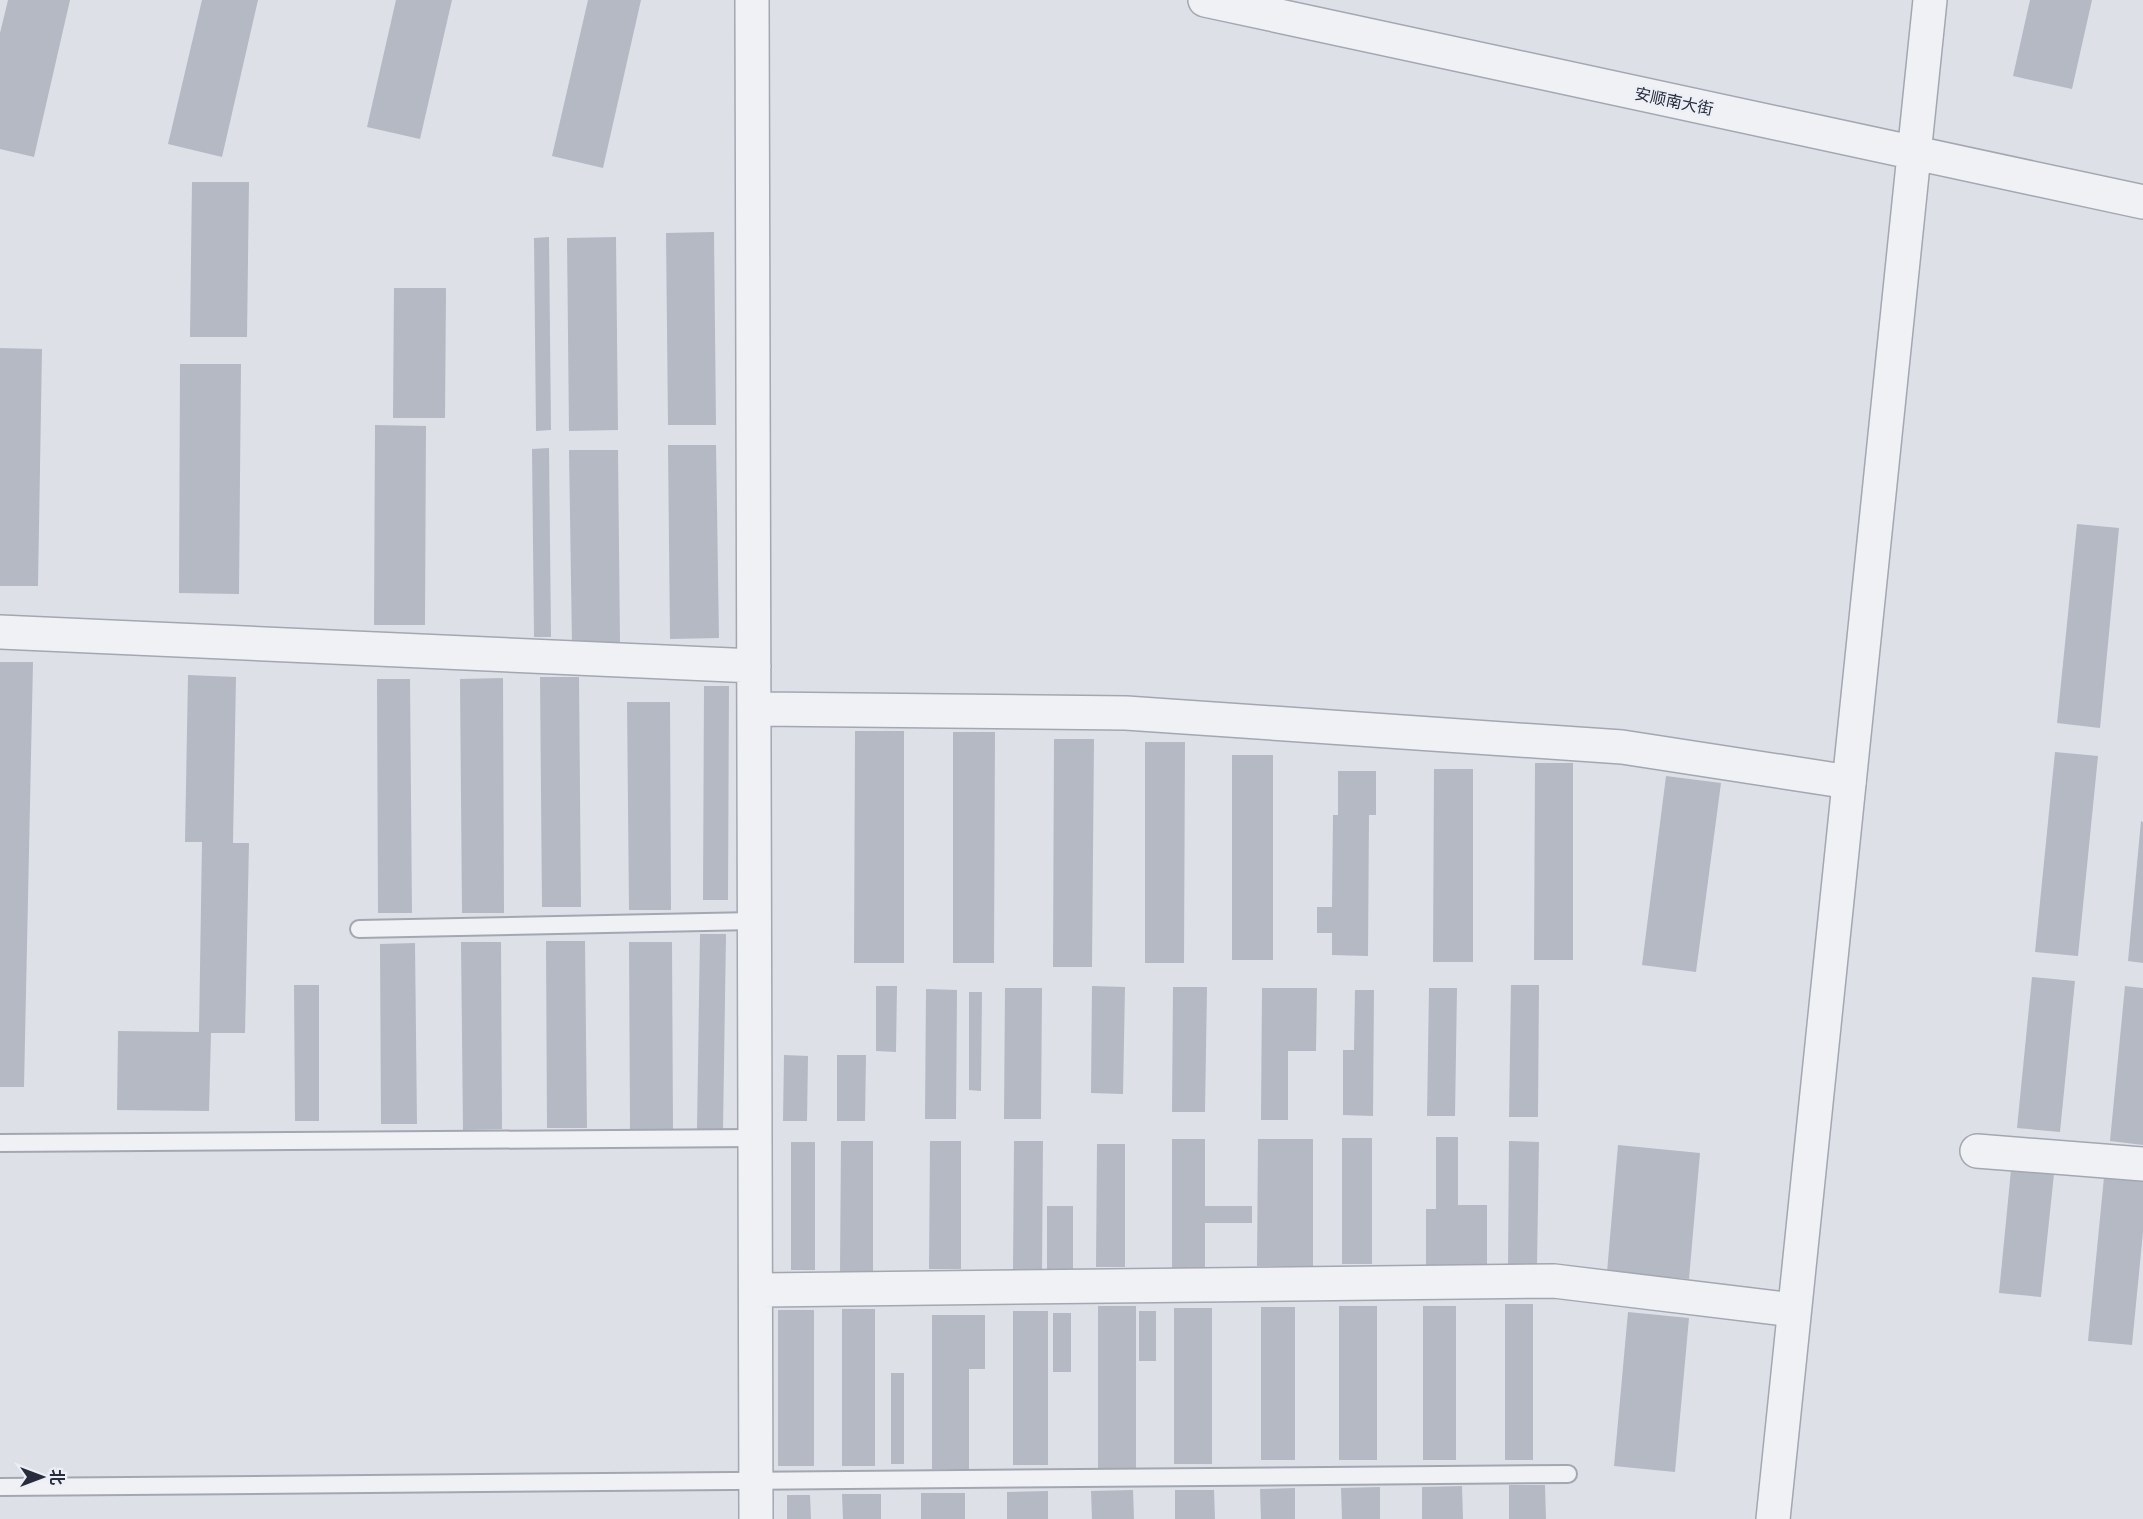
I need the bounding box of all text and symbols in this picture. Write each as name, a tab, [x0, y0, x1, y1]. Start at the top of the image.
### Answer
street label: 安顺南大街	[1633, 84, 1715, 119]
north arrow	[12, 1447, 72, 1507]
text: 北	[47, 1469, 66, 1485]

